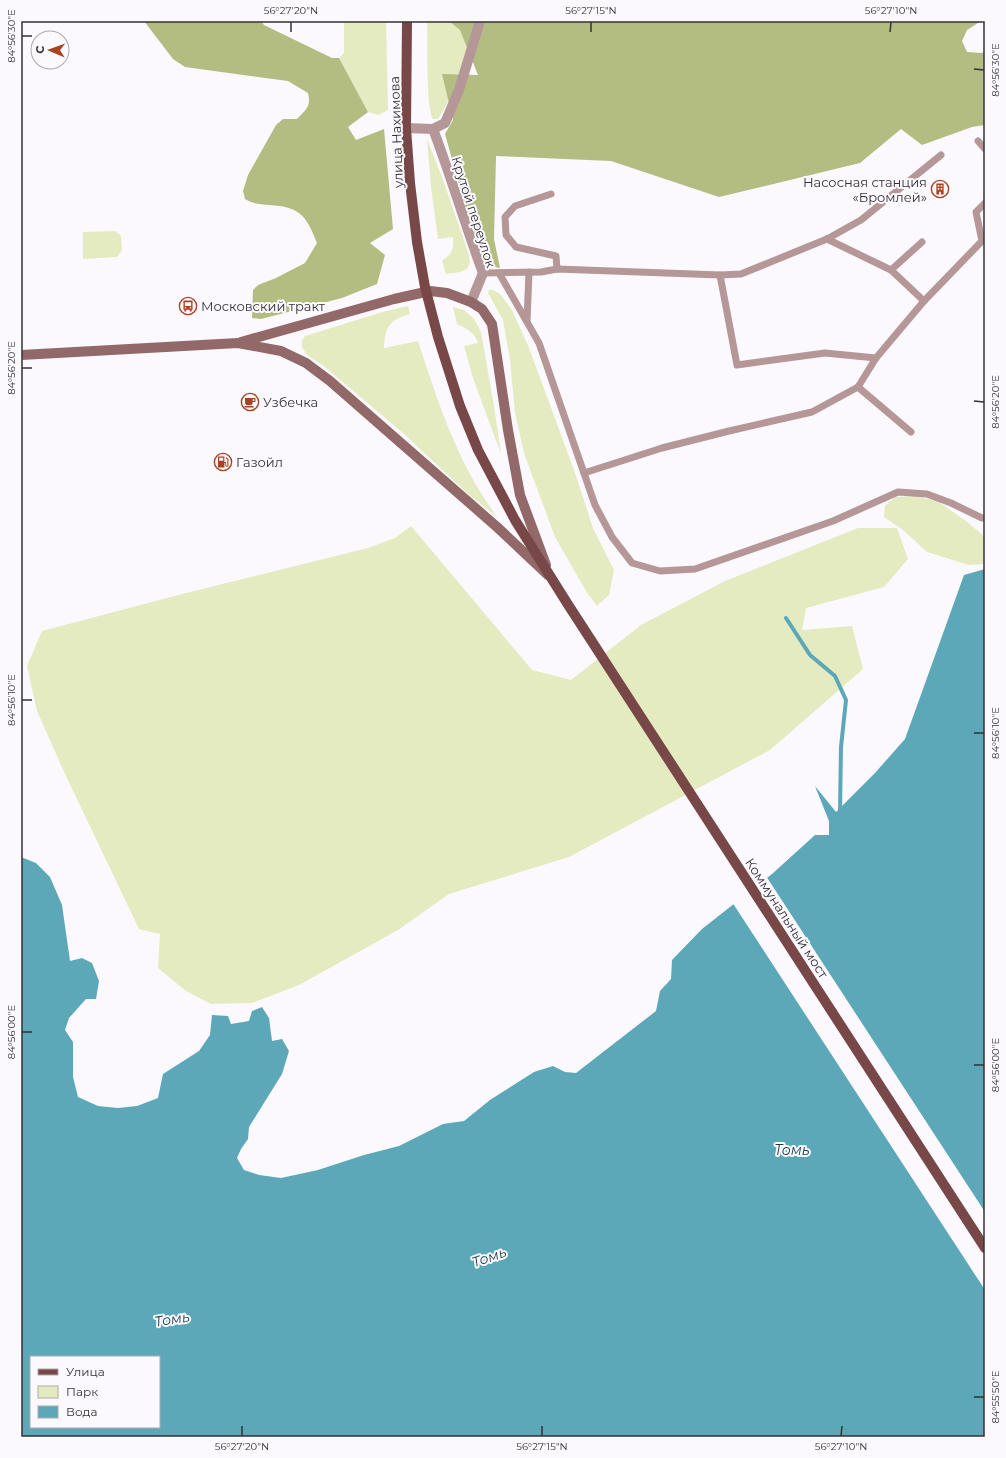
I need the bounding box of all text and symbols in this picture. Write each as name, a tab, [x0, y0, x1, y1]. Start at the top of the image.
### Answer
text: 56°27'20"N	[264, 4, 318, 17]
text: 56°27'15"N	[565, 4, 617, 17]
text: 56°27'10"N	[865, 4, 917, 17]
text: 84°56'30"E	[5, 9, 18, 63]
north arrow	[30, 30, 70, 70]
text: 84°56'30"E	[989, 43, 1002, 97]
text: С	[33, 45, 47, 54]
street label: улица Нахимова	[386, 76, 406, 189]
street label: Крутой переулок	[448, 154, 500, 270]
place label: Насосная станция «Бромлей»	[803, 174, 927, 205]
building icon: Насосная станция «Бромлей»	[930, 179, 950, 199]
bus stop icon: Московский тракт	[178, 296, 198, 316]
place label: Московский тракт	[201, 298, 326, 314]
text: 84°56'20"E	[5, 341, 18, 395]
text: 84°56'20"E	[989, 375, 1002, 429]
cafe icon: Узбечка	[240, 392, 260, 412]
place label: Узбечка	[263, 394, 318, 410]
fuel station icon: Газойл	[213, 452, 233, 472]
place label: Газойл	[236, 454, 283, 470]
text: 84°56'10"E	[5, 674, 18, 726]
text: 84°56'10"E	[989, 707, 1002, 759]
street label: Коммунальный мост	[742, 855, 832, 982]
text: 84°56'00"E	[5, 1004, 18, 1059]
text: 84°56'00"E	[989, 1037, 1002, 1092]
water label: Томь	[774, 1141, 810, 1159]
water label: Томь	[469, 1243, 509, 1271]
water label: Томь	[153, 1307, 191, 1331]
legend	[30, 1356, 160, 1428]
text: Улица	[66, 1364, 105, 1379]
text: 84°55'50"E	[989, 1370, 1002, 1424]
text: Парк	[66, 1384, 98, 1399]
text: Вода	[66, 1404, 97, 1419]
text: 56°27'20"N	[215, 1440, 269, 1453]
text: 56°27'15"N	[516, 1440, 568, 1453]
text: 56°27'10"N	[815, 1440, 867, 1453]

